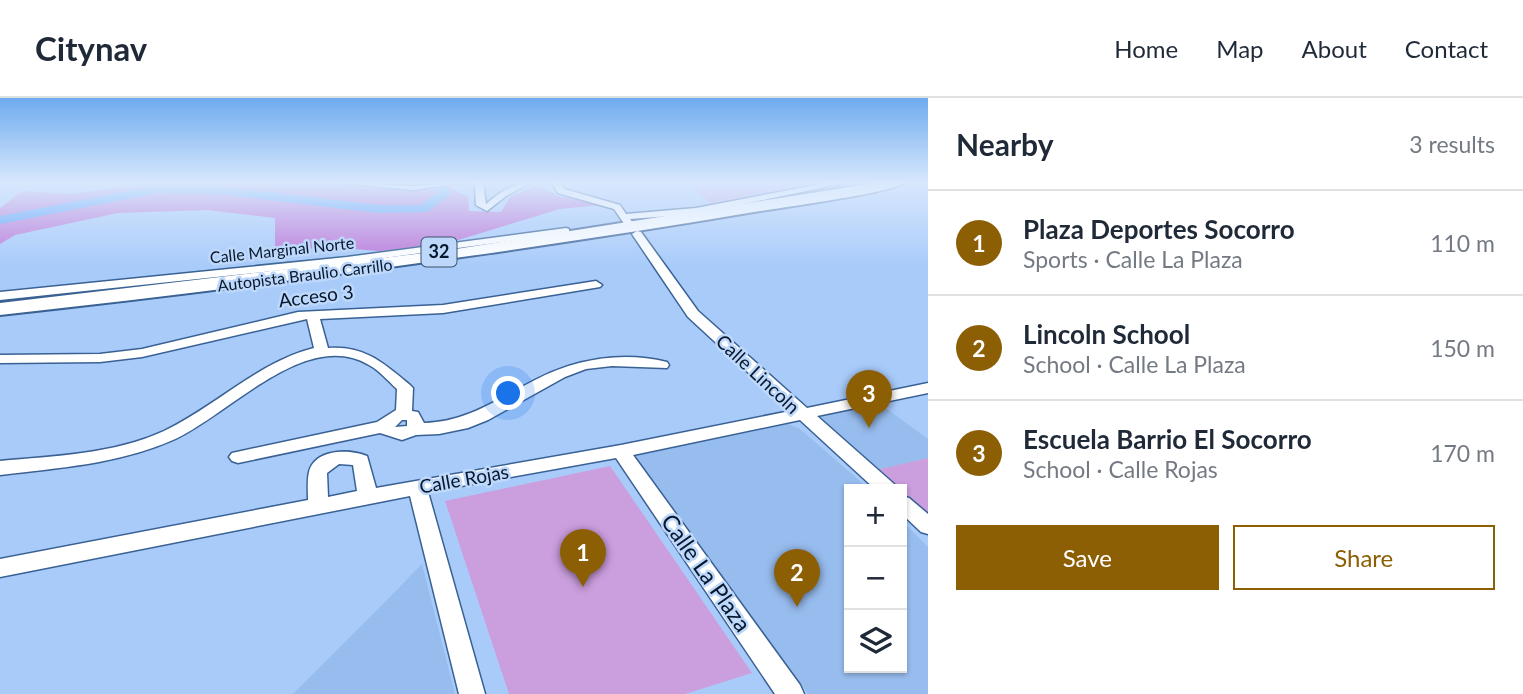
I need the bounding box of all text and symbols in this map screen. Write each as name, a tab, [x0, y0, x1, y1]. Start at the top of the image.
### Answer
text: Citynav	[35, 28, 147, 68]
text: Home	[1114, 34, 1178, 63]
text: Map	[1216, 34, 1264, 63]
text: About	[1302, 34, 1367, 63]
text: Contact	[1405, 34, 1488, 63]
text: Nearby	[956, 126, 1054, 162]
text: 3 results	[1409, 130, 1495, 158]
text: Plaza Deportes Socorro	[1023, 213, 1295, 245]
text: 1	[972, 229, 986, 257]
text: 110 m	[1430, 229, 1495, 257]
street label: Calle Marginal Norte	[209, 232, 355, 267]
road number: 32	[422, 238, 457, 266]
text: Sports · Calle La Plaza	[1023, 245, 1243, 273]
street label: Autopista Braulio Carrillo	[216, 254, 394, 295]
street label: Acceso 3	[277, 279, 355, 312]
text: Lincoln School	[1023, 318, 1190, 350]
street label: Calle Lincoln	[712, 329, 805, 418]
text: 2	[972, 334, 986, 362]
text: 150 m	[1430, 334, 1495, 362]
text: School · Calle La Plaza	[1023, 350, 1246, 378]
pin: 3	[846, 370, 892, 428]
your location	[491, 376, 525, 410]
text: Escuela Barrio El Socorro	[1023, 423, 1312, 455]
text: 3	[972, 439, 986, 467]
text: 170 m	[1430, 439, 1495, 467]
text: School · Calle Rojas	[1023, 455, 1218, 483]
street label: Calle Rojas	[417, 459, 510, 498]
map controls	[844, 484, 907, 673]
button: +	[844, 484, 907, 547]
street label: Calle La Plaza	[656, 508, 758, 637]
button: Save	[956, 525, 1219, 590]
button: Share	[1233, 525, 1495, 590]
pin: 1	[560, 529, 606, 587]
button: −	[844, 547, 907, 610]
pin: 2	[774, 549, 820, 607]
button: layers	[844, 610, 907, 673]

